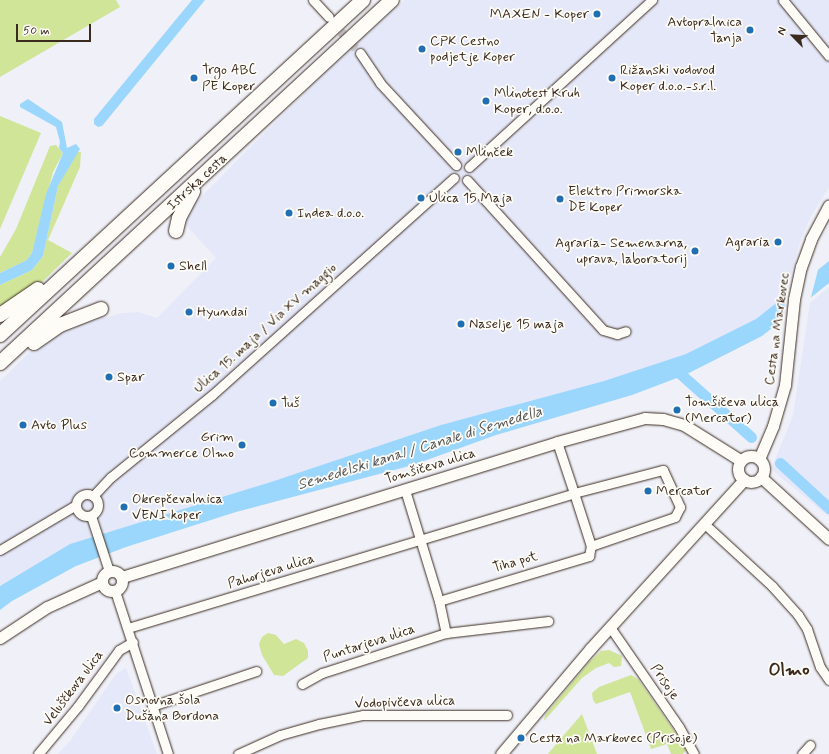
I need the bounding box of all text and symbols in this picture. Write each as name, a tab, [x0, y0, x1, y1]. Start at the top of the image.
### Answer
place label: MAXEN - Koper	[490, 6, 589, 22]
marker: MAXEN - Koper	[592, 9, 602, 19]
place label: Avtopralnica Tanja	[667, 14, 742, 46]
scale bar	[18, 16, 93, 42]
north arrow	[773, 16, 813, 56]
text: 50 m	[23, 23, 50, 39]
marker: Avtopralnica Tanja	[745, 25, 755, 35]
text: N	[774, 25, 790, 37]
place label: CPK Cestno podjetje Koper	[430, 33, 518, 66]
marker: CPK Cestno podjetje Koper	[417, 44, 427, 54]
place label: Trgo ABC PE Koper	[202, 62, 257, 94]
place label: Rižanski vodovod Koper d.o.o.-s.r.l.	[620, 62, 716, 94]
marker: Trgo ABC PE Koper	[189, 73, 199, 83]
marker: Rižanski vodovod Koper d.o.o.-s.r.l.	[607, 73, 617, 83]
place label: Mlinotest Kruh Koper, d.o.o.	[494, 85, 580, 118]
marker: Mlinotest Kruh Koper, d.o.o.	[481, 96, 491, 106]
place label: Mlinček	[466, 144, 513, 160]
marker: Mlinček	[453, 147, 463, 157]
street label: Istrska cesta	[163, 150, 231, 214]
place label: Elektro Primorska DE Koper	[568, 183, 682, 216]
place label: Ulica 15 Maja	[429, 190, 512, 206]
marker: Ulica 15 Maja	[416, 193, 426, 203]
marker: Elektro Primorska DE Koper	[555, 194, 565, 204]
place label: Indea d.o.o.	[297, 205, 364, 221]
marker: Indea d.o.o.	[284, 208, 294, 218]
place label: Agraria	[725, 234, 770, 250]
place label: Agraria- Semenarna, uprava, laboratorij	[555, 235, 687, 268]
marker: Agraria	[773, 237, 783, 247]
marker: Agraria- Semenarna, uprava, laboratorij	[690, 246, 700, 256]
place label: Shell	[179, 258, 207, 274]
street label: Ulica 15. maja / Via XV maggio	[191, 260, 339, 396]
marker: Shell	[166, 261, 176, 271]
street label: Cesta na Markovec	[761, 273, 793, 385]
place label: Hyundai	[197, 304, 247, 320]
marker: Hyundai	[184, 307, 194, 317]
place label: Naselje 15 maja	[469, 316, 564, 332]
marker: Naselje 15 maja	[456, 319, 466, 329]
place label: Spar	[117, 369, 145, 385]
marker: Spar	[104, 372, 114, 382]
place label: Tomšičeva ulica (Mercator)	[685, 394, 778, 426]
place label: Tuš	[281, 395, 300, 411]
marker: Tuš	[268, 398, 278, 408]
water label: Semedelski kanal / Canale di Semedella	[296, 403, 544, 495]
marker: Tomšičeva ulica (Mercator)	[672, 405, 682, 415]
place label: Avto Plus	[31, 417, 84, 433]
marker: Avto Plus	[18, 420, 28, 430]
place label: Grim Commerce Olmo	[129, 429, 234, 462]
marker: Grim Commerce Olmo	[237, 440, 247, 450]
street label: Tomšičeva ulica	[383, 444, 477, 488]
place label: Mercator	[656, 483, 711, 499]
marker: Mercator	[643, 486, 653, 496]
place label: Okrepčevalnica VENI koper	[132, 491, 223, 524]
marker: Okrepčevalnica VENI koper	[119, 502, 129, 512]
street label: Tiha pot	[492, 548, 538, 576]
street label: Pahorjeva ulica	[226, 550, 316, 592]
street label: Puntarjeva ulica	[320, 620, 418, 666]
street label: Veluščkova ulica	[39, 646, 107, 730]
district label: Olmo	[768, 659, 810, 681]
street label: Prisoje	[647, 661, 683, 703]
place label: Osnovna šola Dušana Bordona	[125, 692, 221, 724]
street label: Vodopivčeva ulica	[355, 692, 455, 712]
marker: Osnovna šola Dušana Bordona	[112, 703, 122, 713]
place label: Cesta na Markovec (Prisoje)	[529, 730, 695, 746]
marker: Cesta na Markovec (Prisoje)	[516, 733, 526, 743]

